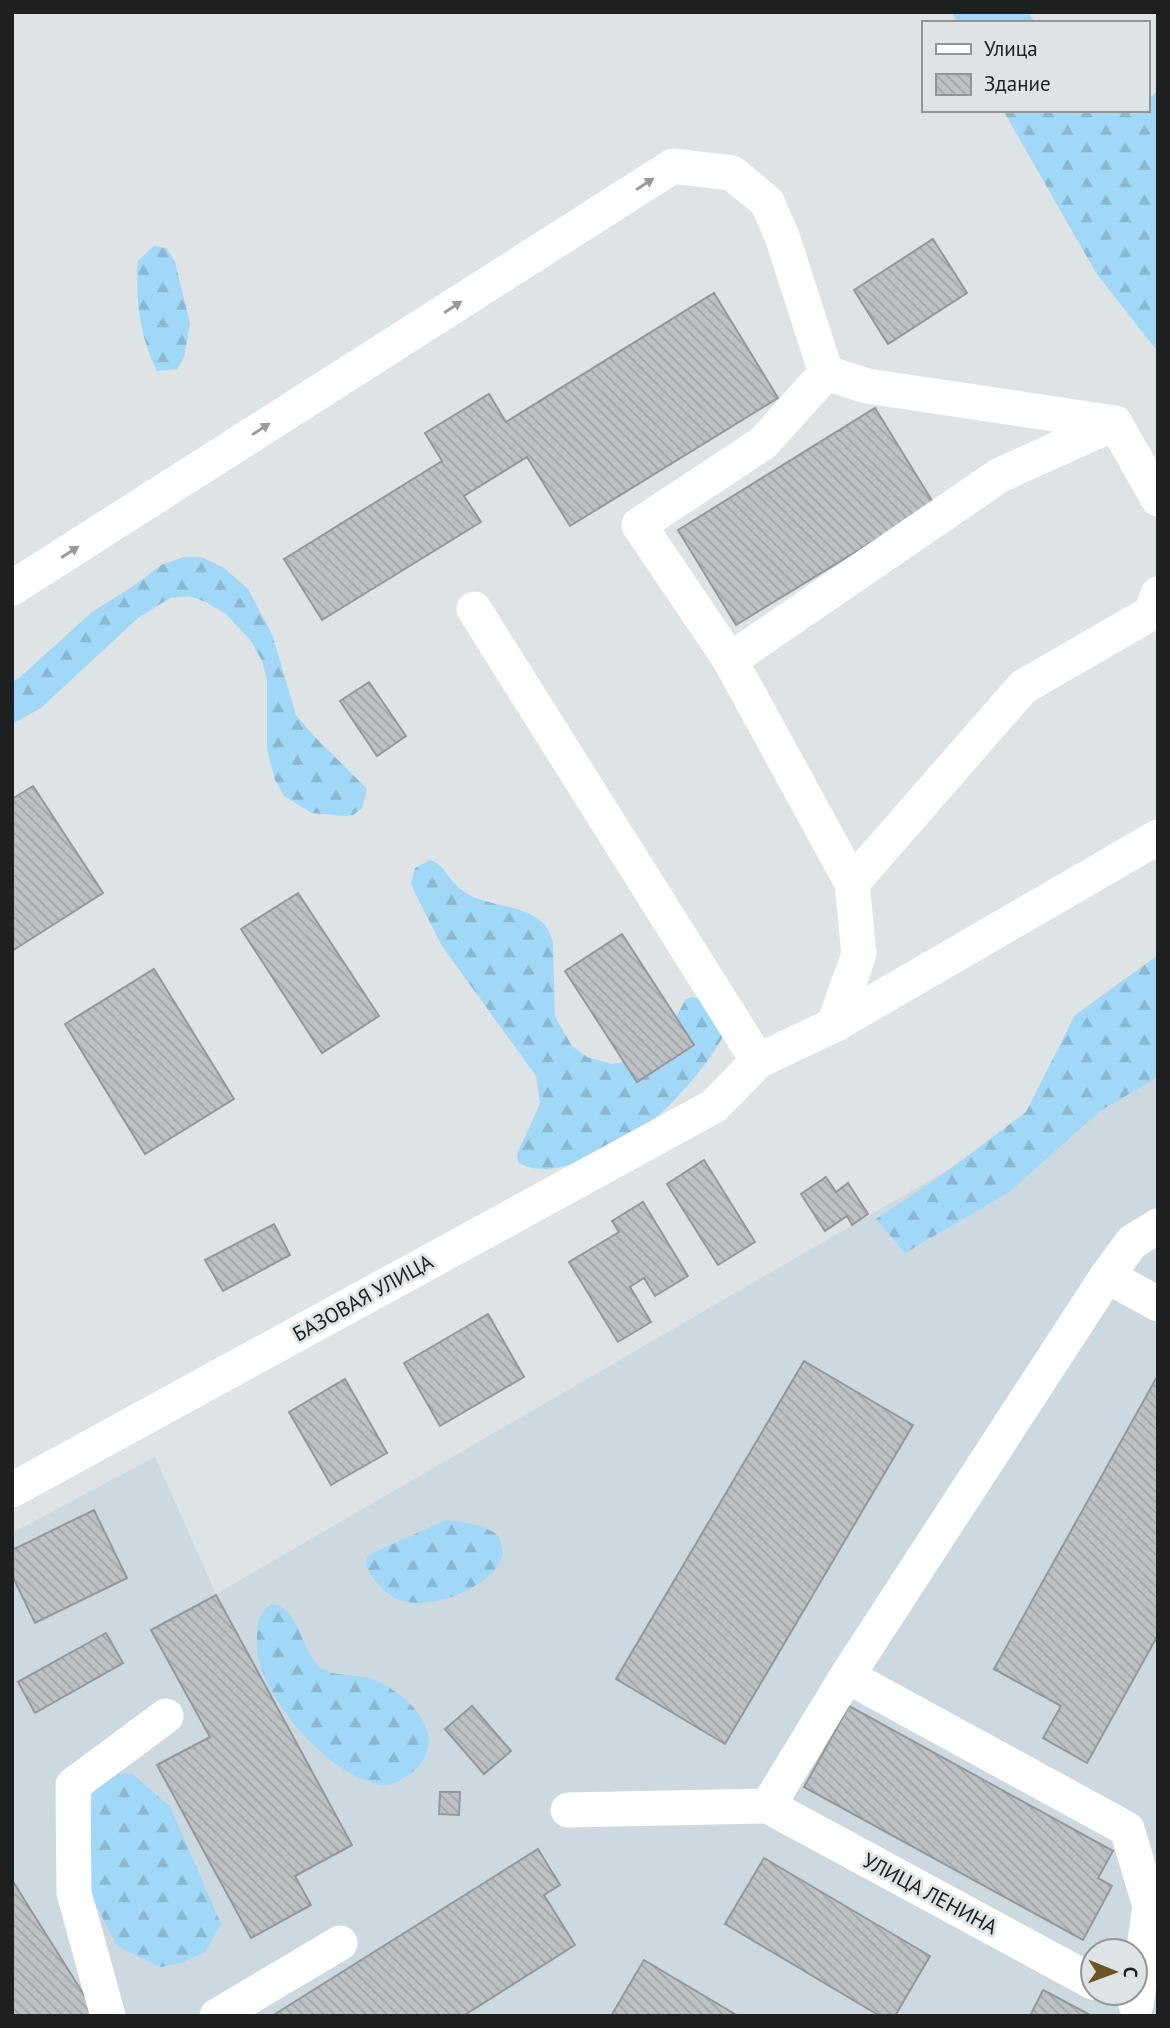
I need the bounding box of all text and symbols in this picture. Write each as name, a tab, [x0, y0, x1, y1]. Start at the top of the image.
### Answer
legend	[922, 21, 1149, 112]
text: Улица	[984, 35, 1038, 62]
text: Здание	[984, 70, 1051, 97]
one-way arrow	[635, 178, 655, 191]
one-way arrow	[444, 300, 463, 313]
one-way arrow	[252, 423, 271, 436]
one-way arrow	[60, 545, 79, 558]
street label: БАЗОВАЯ УЛИЦА	[288, 1248, 438, 1347]
street label: УЛИЦА ЛЕНИНА	[858, 1847, 1003, 1941]
north arrow	[1079, 1937, 1149, 2007]
text: С	[1119, 1967, 1143, 1978]

